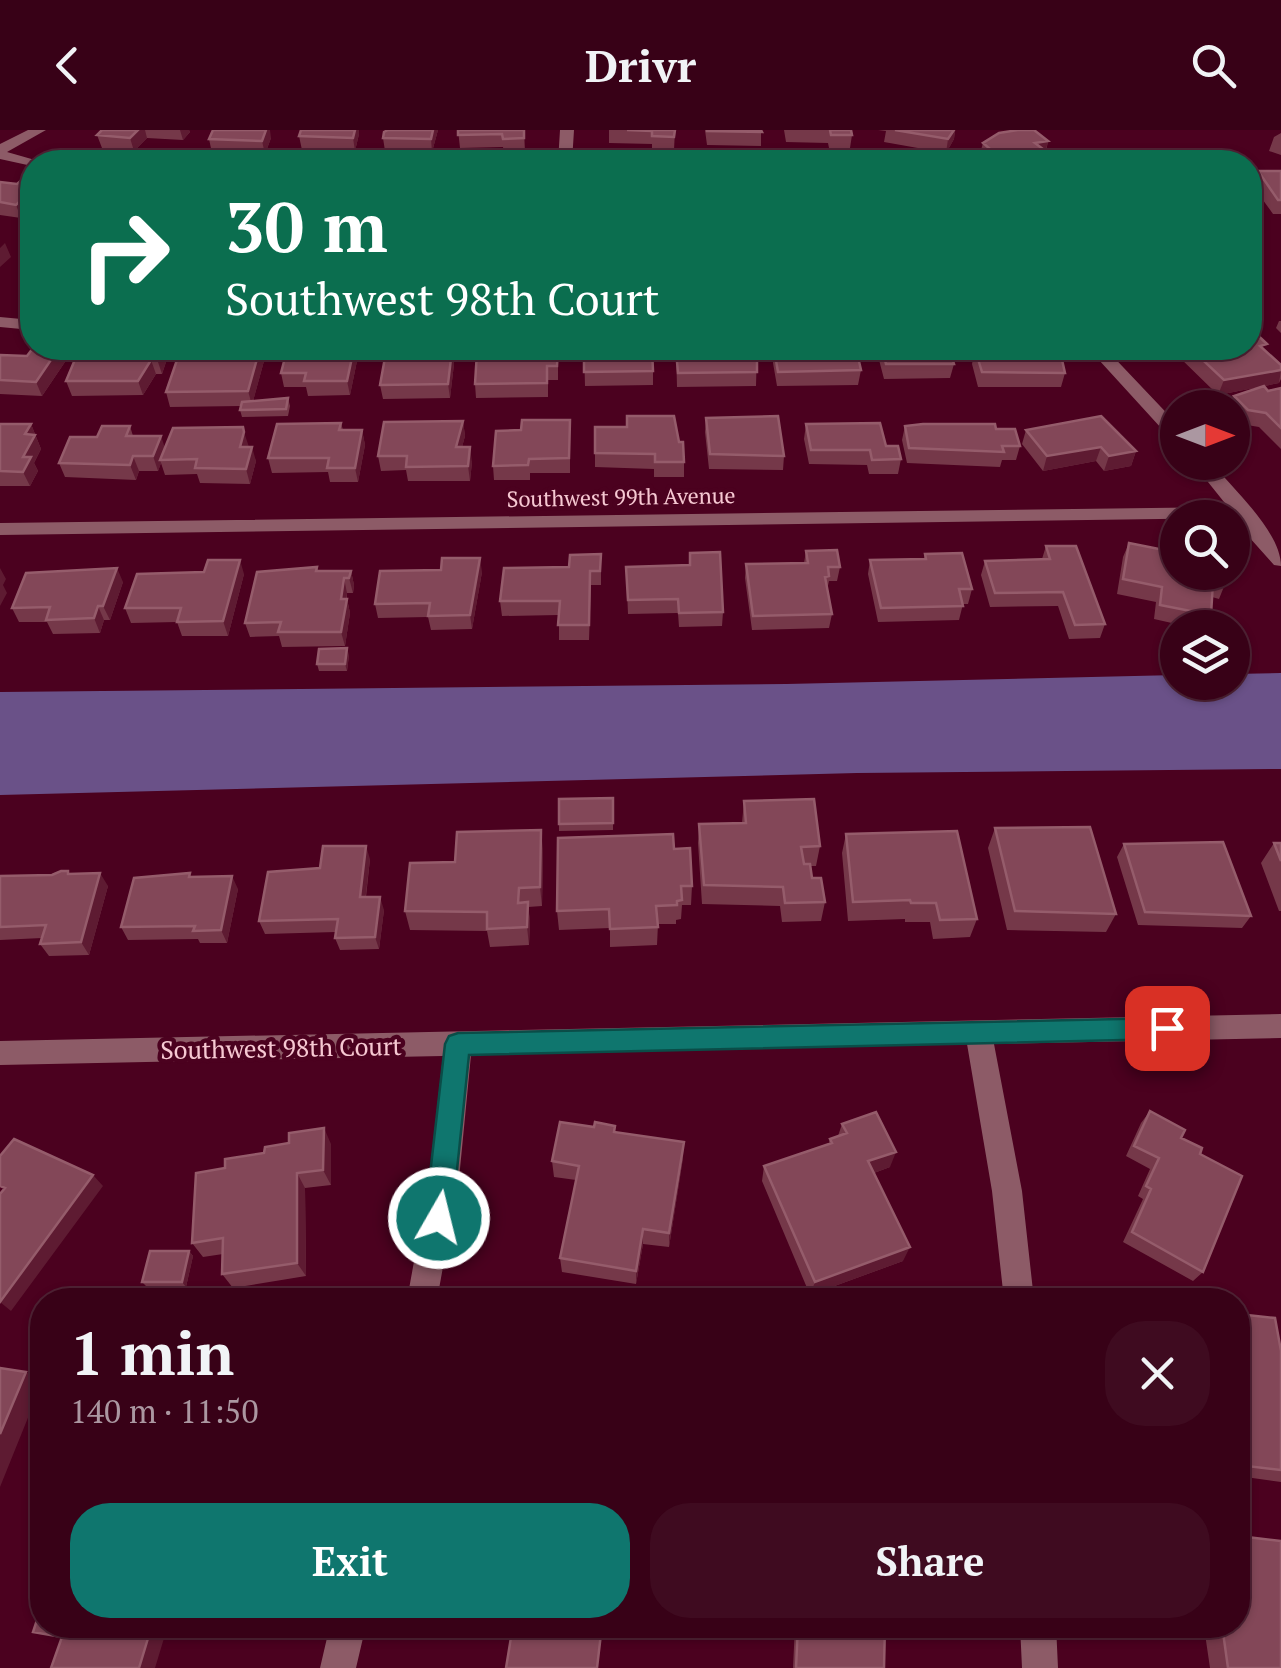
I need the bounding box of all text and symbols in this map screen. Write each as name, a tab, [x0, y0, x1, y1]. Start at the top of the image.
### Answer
text: Drivr	[585, 35, 696, 95]
icon: back	[40, 38, 95, 93]
icon: search	[1186, 38, 1241, 93]
text: 30 m	[225, 179, 388, 272]
icon: right	[60, 190, 190, 320]
text: Southwest 98th Court	[225, 268, 660, 328]
north arrow	[1160, 390, 1250, 480]
map controls	[1160, 390, 1250, 700]
street label: Southwest 99th Avenue	[506, 480, 736, 513]
button: search	[1160, 500, 1250, 590]
button: layers	[1160, 610, 1250, 700]
pin	[1125, 986, 1210, 1071]
icon: arrive	[1140, 1001, 1195, 1056]
street label: Southwest 98th Court	[160, 1029, 402, 1066]
position arrow	[387, 1166, 491, 1270]
text: 1 min	[70, 1313, 234, 1392]
button: close	[1105, 1321, 1210, 1426]
text: 140 m · 11:50	[70, 1390, 258, 1432]
button: Exit	[70, 1503, 630, 1618]
button: Share	[650, 1503, 1210, 1618]

